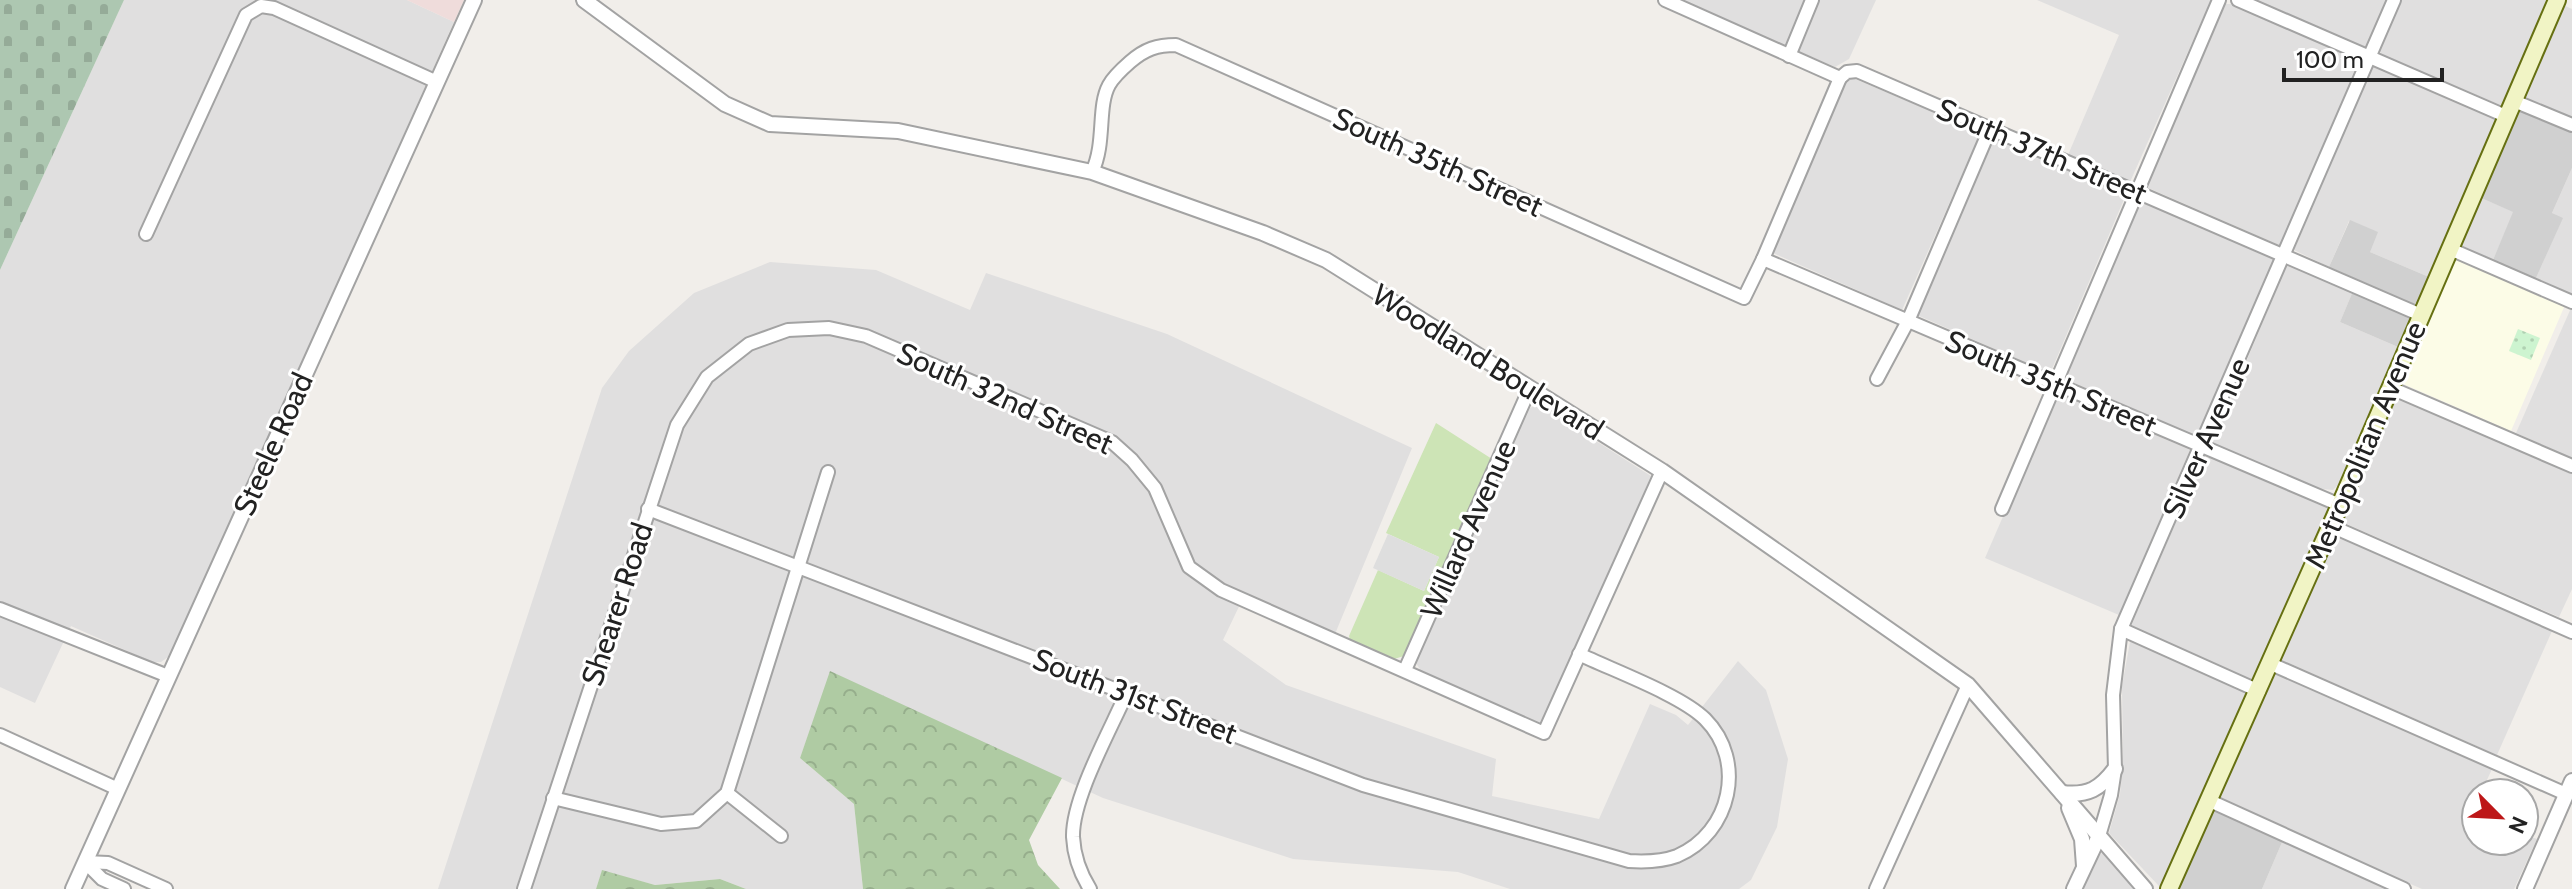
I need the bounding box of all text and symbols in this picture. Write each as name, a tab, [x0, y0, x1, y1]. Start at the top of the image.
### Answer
scale bar	[2284, 32, 2442, 82]
text: 100 m	[2296, 45, 2364, 74]
street label: South 37th Street	[1931, 90, 2153, 212]
street label: South 35th Street	[1327, 99, 1549, 225]
street label: Woodland Boulevard	[1366, 276, 1610, 448]
street label: Metropolitan Avenue	[2296, 316, 2434, 574]
street label: South 35th Street	[1940, 322, 2162, 444]
street label: South 32nd Street	[891, 334, 1119, 462]
street label: Silver Avenue	[2154, 352, 2258, 524]
street label: Steele Road	[225, 367, 321, 521]
street label: Willard Avenue	[1412, 434, 1524, 624]
street label: Shearer Road	[573, 518, 661, 690]
street label: South 31st Street	[1028, 640, 1242, 752]
north arrow	[2460, 777, 2540, 857]
text: N	[2502, 812, 2533, 838]

